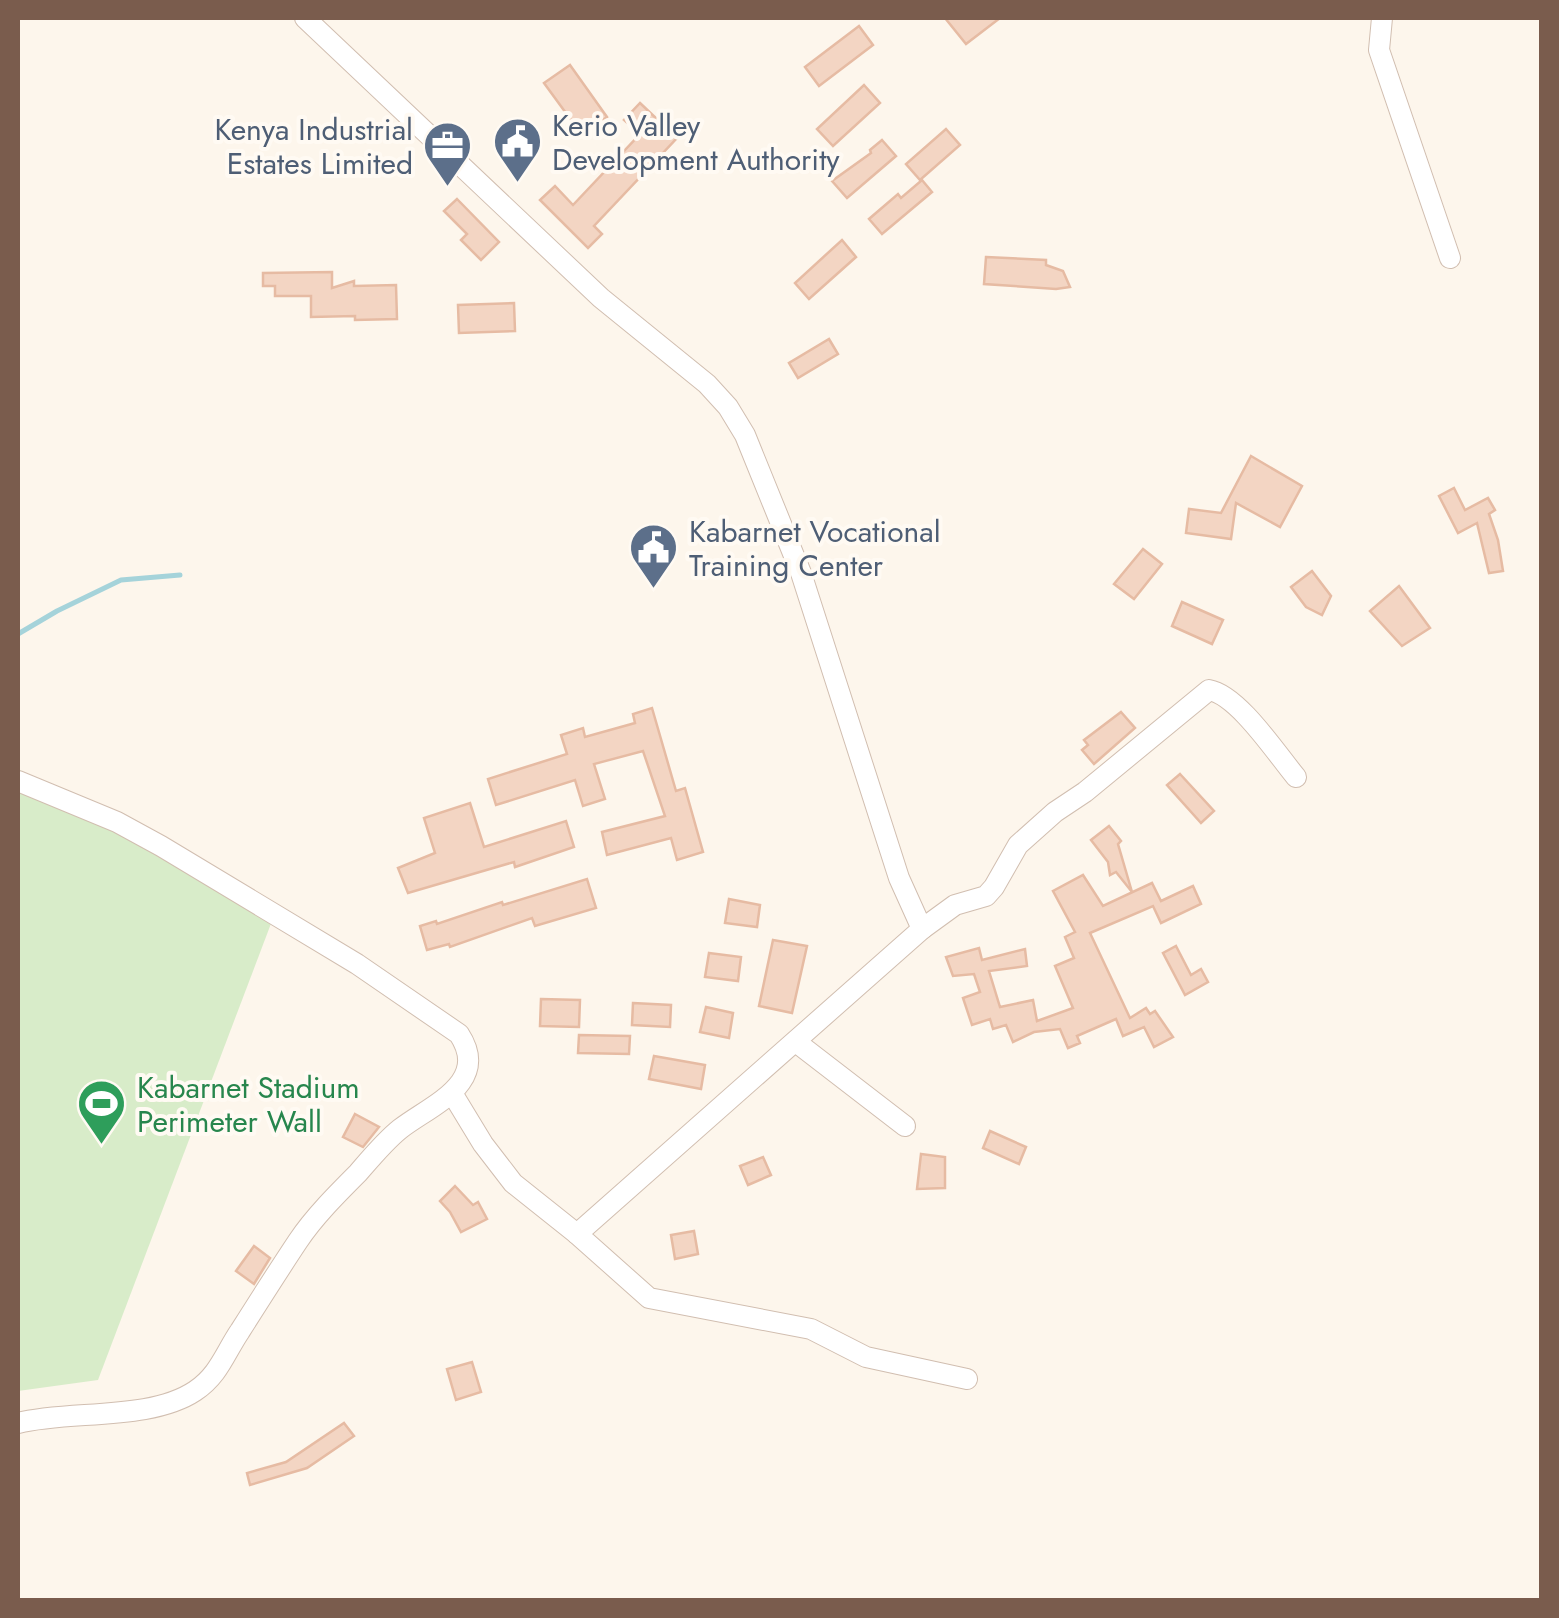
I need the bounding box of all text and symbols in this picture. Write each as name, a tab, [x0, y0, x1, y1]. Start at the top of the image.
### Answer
place label: Kerio Valley Development Authority	[552, 104, 840, 181]
place label: Kenya Industrial Estates Limited	[215, 108, 413, 185]
public building icon: Kerio Valley Development Authority	[491, 116, 543, 184]
office icon: Kenya Industrial Estates Limited	[422, 120, 474, 188]
place label: Kabarnet Vocational Training Center	[689, 510, 941, 587]
public building icon: Kabarnet Vocational Training Center	[628, 522, 680, 590]
place label: Kabarnet Stadium Perimeter Wall	[137, 1066, 360, 1143]
sports icon: Kabarnet Stadium Perimeter Wall	[76, 1078, 128, 1146]

